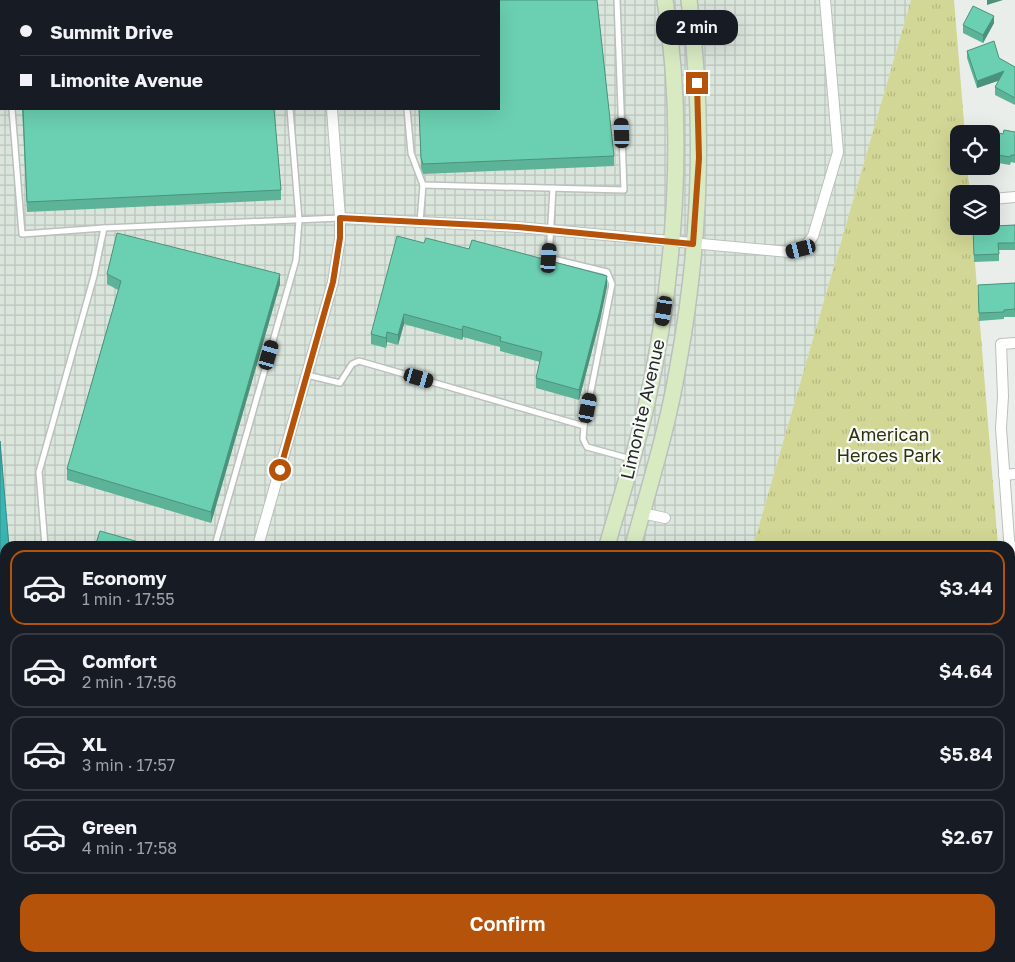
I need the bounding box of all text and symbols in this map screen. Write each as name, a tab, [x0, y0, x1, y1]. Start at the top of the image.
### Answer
callout: 2 min	[656, 11, 738, 46]
text: 2 min	[676, 17, 718, 37]
text: Summit Drive	[50, 20, 173, 43]
text: Limonite Avenue	[50, 68, 203, 91]
route end	[686, 72, 708, 94]
car	[613, 118, 630, 148]
map controls	[950, 125, 1000, 235]
button: locate	[950, 125, 1000, 175]
button: layers	[950, 185, 1000, 235]
car	[784, 238, 817, 260]
car	[540, 243, 557, 273]
car	[654, 295, 673, 327]
street label: Limonite Avenue	[615, 337, 669, 481]
car	[257, 339, 280, 371]
car	[402, 367, 435, 389]
car	[577, 392, 598, 424]
park label: American Heroes Park	[836, 423, 942, 466]
route start	[269, 459, 291, 481]
icon: car	[22, 565, 67, 610]
text: Economy	[82, 566, 167, 589]
text: $3.44	[939, 576, 993, 599]
text: 1 min · 17:55	[82, 589, 174, 609]
icon: car	[22, 648, 67, 693]
text: Comfort	[82, 649, 157, 672]
text: $4.64	[939, 659, 993, 682]
text: 2 min · 17:56	[82, 672, 176, 692]
icon: car	[22, 731, 67, 776]
text: XL	[82, 732, 107, 755]
text: $5.84	[939, 742, 993, 765]
text: 3 min · 17:57	[82, 755, 175, 775]
icon: car	[22, 814, 67, 859]
text: Green	[82, 815, 137, 838]
text: $2.67	[941, 825, 993, 848]
text: 4 min · 17:58	[82, 838, 177, 858]
button: Confirm	[20, 894, 995, 952]

